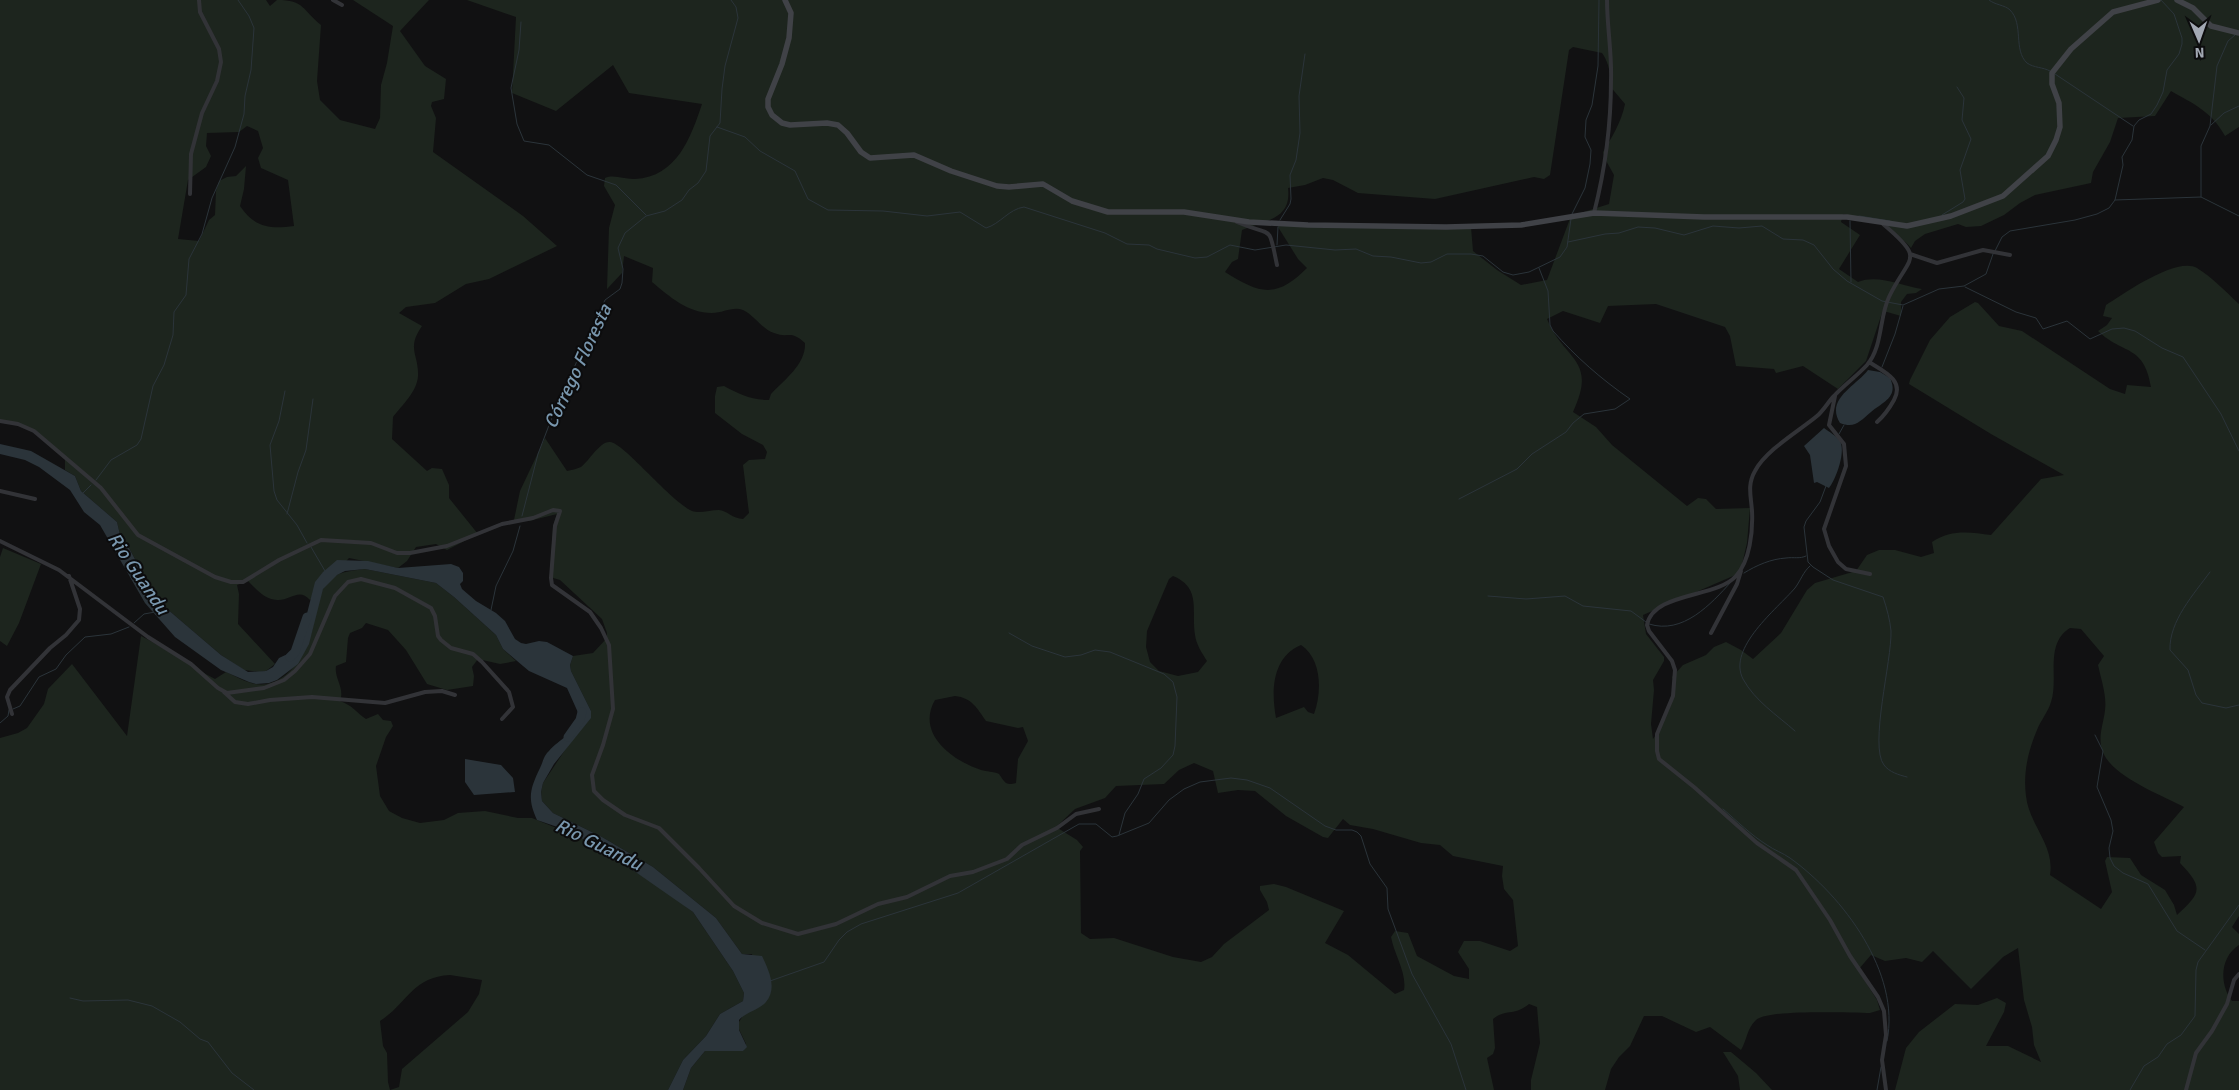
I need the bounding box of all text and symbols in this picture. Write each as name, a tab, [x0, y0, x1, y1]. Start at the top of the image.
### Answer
north arrow	[2174, 15, 2224, 65]
text: N	[2194, 44, 2205, 61]
water label: Córrego Floresta	[539, 299, 618, 432]
water label: Rio Guandu	[102, 528, 175, 620]
water label: Rio Guandu	[551, 814, 647, 877]

